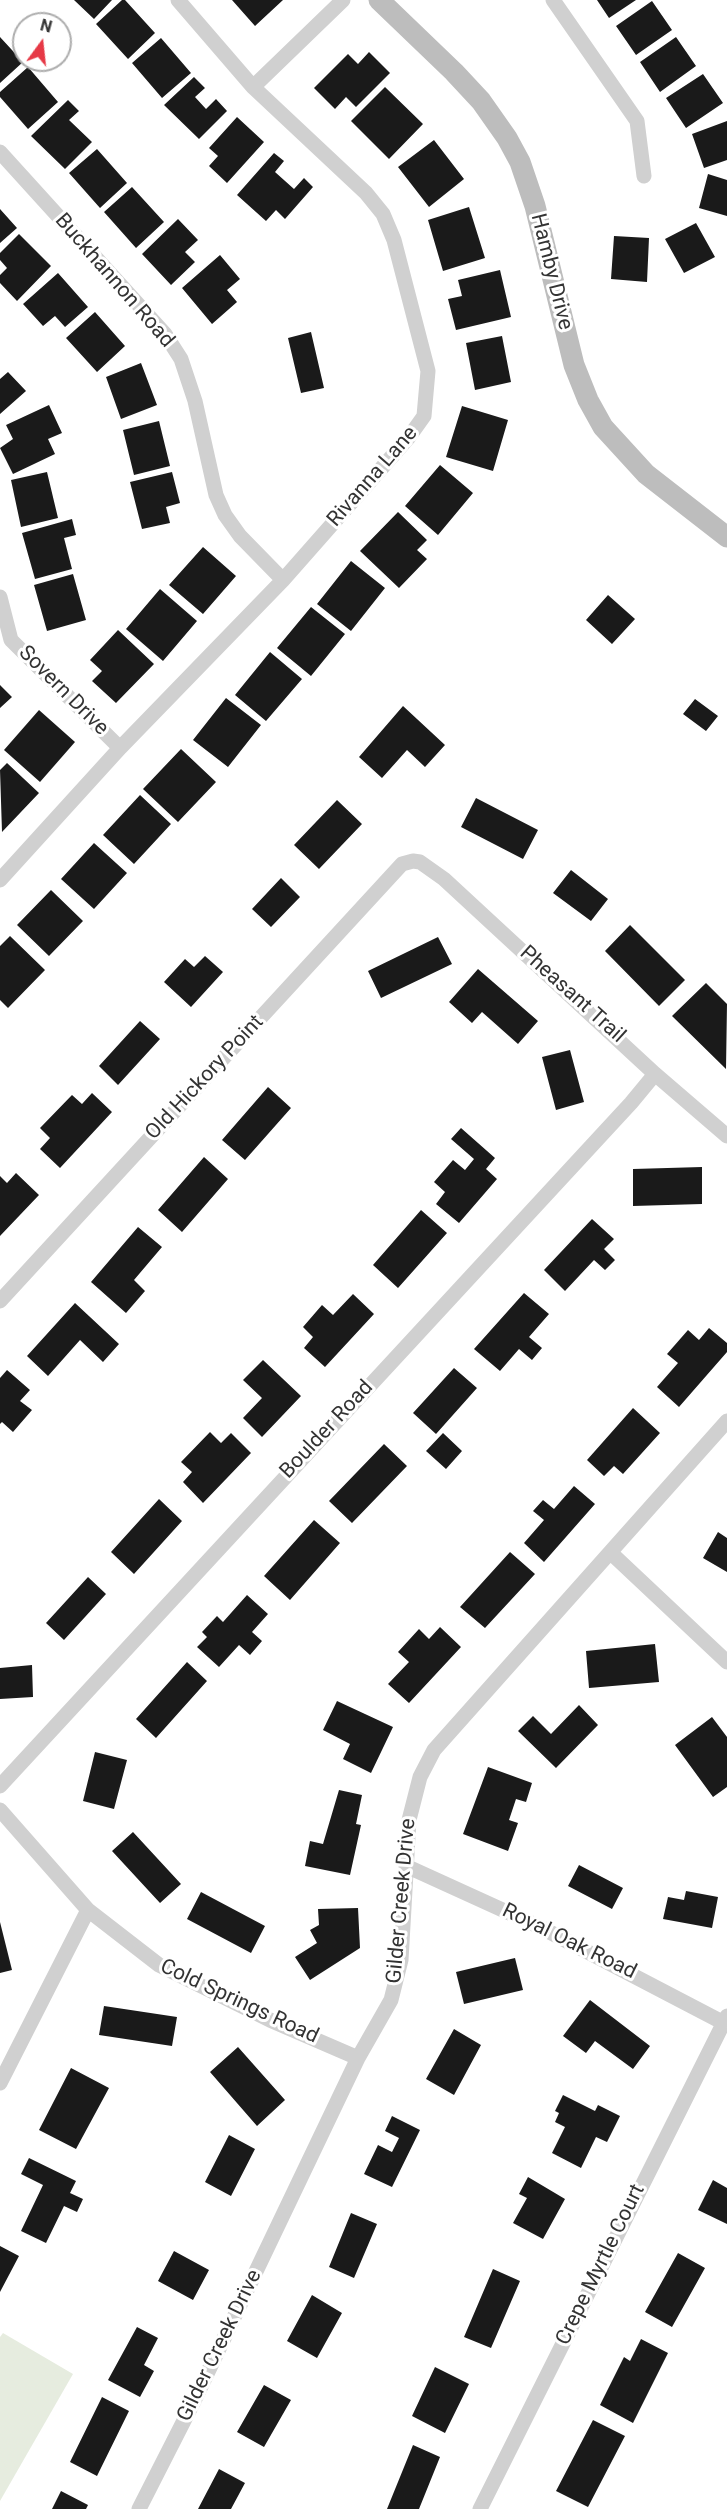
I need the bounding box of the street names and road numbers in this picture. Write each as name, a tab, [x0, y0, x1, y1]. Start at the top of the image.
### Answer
street label: Buckhannon Road	[49, 209, 179, 353]
street label: Hamby Drive	[524, 211, 578, 333]
street label: Rivanna Lane	[323, 422, 423, 532]
street label: Sovern Drive	[13, 641, 113, 741]
street label: Pheasant Trail	[514, 941, 630, 1049]
street label: Old Hickory Point	[141, 1010, 269, 1146]
street label: Boulder Road	[275, 1376, 379, 1484]
street label: Gilder Creek Drive	[382, 1817, 422, 1985]
street label: Royal Oak Road	[498, 1899, 640, 1985]
street label: Cold Springs Road	[156, 1954, 322, 2050]
street label: Crepe Myrtle Court	[551, 2180, 651, 2350]
street label: Gilder Creek Drive	[172, 2266, 268, 2426]

